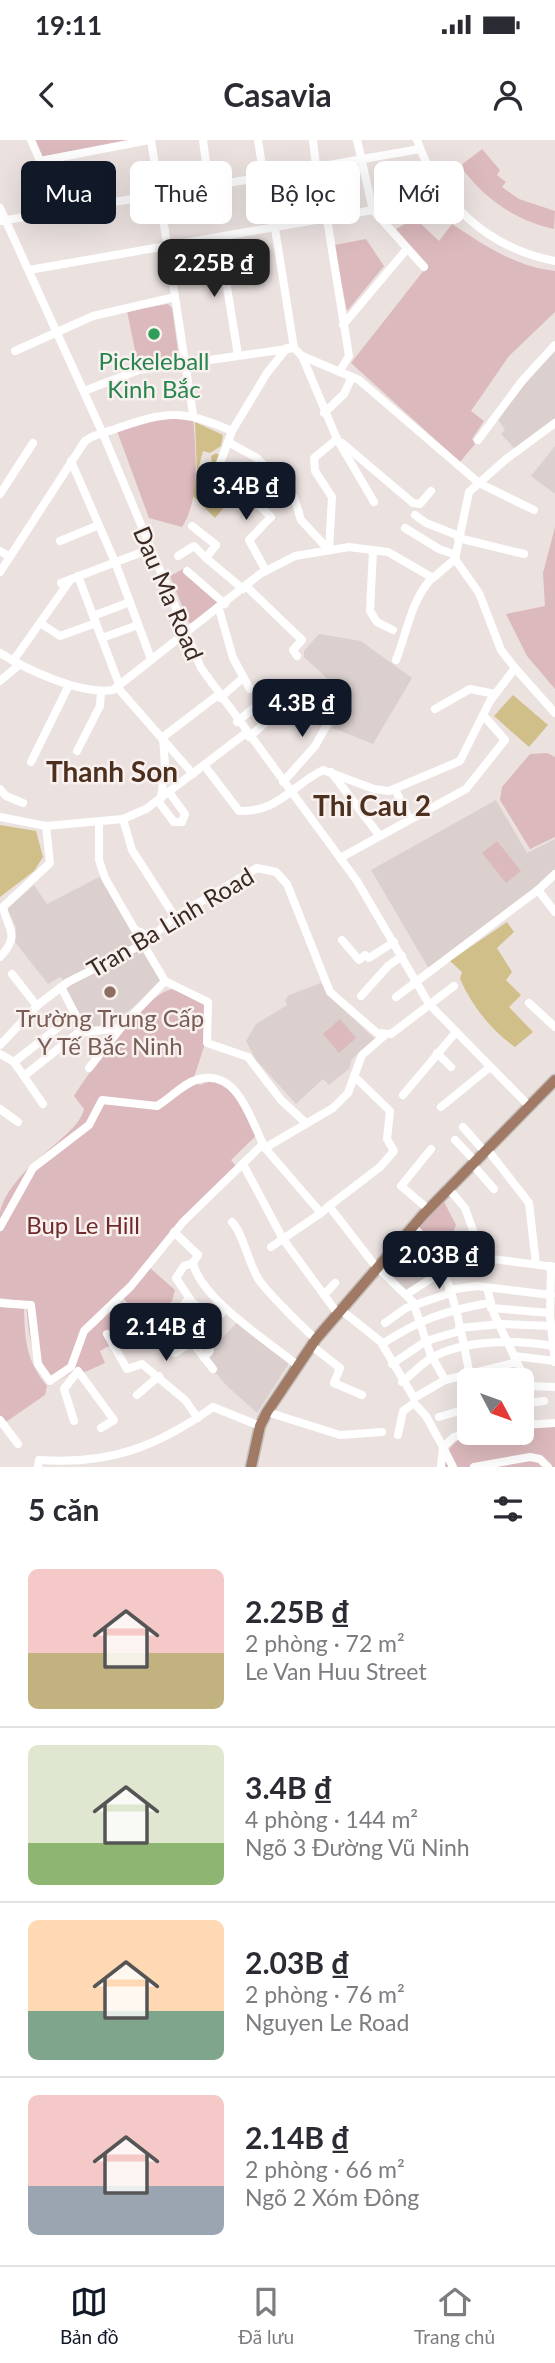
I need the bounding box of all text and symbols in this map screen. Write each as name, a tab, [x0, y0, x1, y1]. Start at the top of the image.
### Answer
text: 19:11	[35, 9, 102, 41]
text: Casavia	[223, 75, 332, 114]
icon: back	[28, 76, 66, 114]
icon: person	[489, 76, 527, 114]
chip: Mua	[21, 161, 116, 224]
chip: Thuê	[130, 161, 232, 224]
chip: Bộ lọc	[246, 161, 360, 224]
chip: Mới	[374, 161, 464, 224]
pin: 2.25B ₫	[149, 240, 279, 299]
text: 2.25B ₫	[174, 248, 254, 276]
marker: Pickeleball Kinh Bắc	[146, 326, 162, 342]
place label: Pickeleball Kinh Bắc	[99, 346, 209, 403]
pin: 3.4B ₫	[189, 462, 303, 522]
text: 3.4B ₫	[212, 471, 280, 499]
street label: Dau Ma Road	[128, 522, 210, 664]
pin: 4.3B ₫	[245, 680, 359, 739]
text: 4.3B ₫	[268, 688, 336, 716]
district label: Thanh Son	[46, 754, 178, 788]
district label: Thi Cau 2	[313, 788, 431, 822]
street label: Tran Ba Linh Road	[81, 861, 259, 983]
marker: Trường Trung Cấp Y Tế Bắc Ninh	[102, 984, 118, 1000]
place label: Trường Trung Cấp Y Tế Bắc Ninh	[16, 1003, 204, 1060]
park label: Bup Le Hill	[26, 1210, 140, 1239]
pin: 2.03B ₫	[374, 1232, 504, 1291]
text: 2.03B ₫	[399, 1240, 479, 1268]
pin: 2.14B ₫	[101, 1304, 231, 1363]
text: 2.14B ₫	[126, 1312, 206, 1340]
north arrow	[457, 1368, 534, 1446]
map controls	[457, 1368, 534, 1445]
icon: filters	[489, 1490, 527, 1528]
text: 5 căn	[28, 1491, 99, 1527]
text: 2.25B ₫	[245, 1593, 350, 1629]
icon: home	[84, 1597, 168, 1681]
text: 2 phòng · 72 m²	[245, 1629, 405, 1657]
text: Le Van Huu Street	[245, 1657, 427, 1685]
text: 3.4B ₫	[245, 1769, 333, 1805]
icon: home	[84, 1773, 168, 1857]
text: 4 phòng · 144 m²	[245, 1805, 418, 1833]
text: Ngõ 3 Đường Vũ Ninh	[245, 1833, 470, 1861]
text: 2.03B ₫	[245, 1944, 350, 1980]
icon: home	[84, 1948, 168, 2032]
text: 2 phòng · 76 m²	[245, 1980, 405, 2008]
text: Nguyen Le Road	[245, 2008, 409, 2036]
text: 2.14B ₫	[245, 2119, 350, 2155]
icon: home	[84, 2123, 168, 2207]
text: 2 phòng · 66 m²	[245, 2155, 405, 2183]
text: Ngõ 2 Xóm Đông	[245, 2183, 419, 2211]
tab: Bản đồ	[60, 2283, 118, 2348]
tab: Đã lưu	[238, 2283, 294, 2348]
tab: Trang chủ	[414, 2283, 495, 2348]

